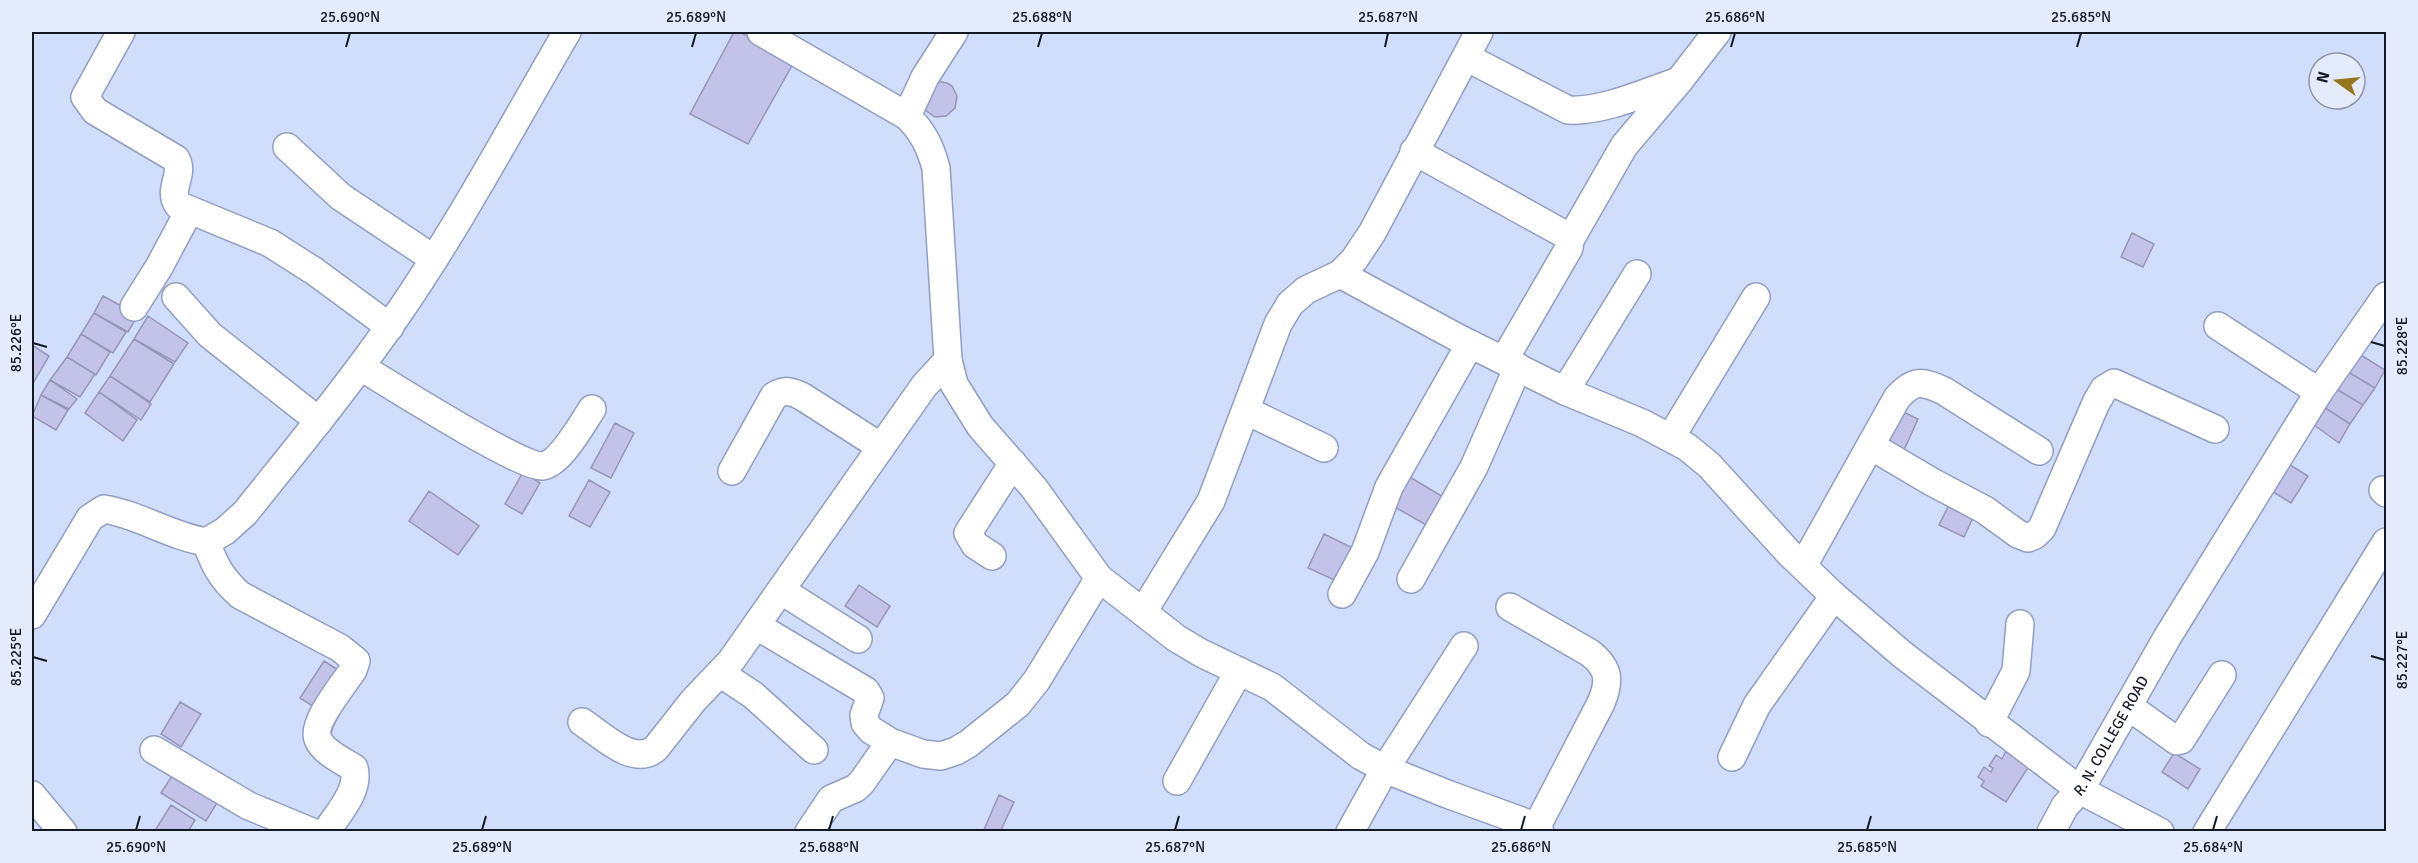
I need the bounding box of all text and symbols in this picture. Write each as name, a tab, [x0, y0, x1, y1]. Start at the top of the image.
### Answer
text: 25.690°N	[320, 8, 380, 26]
text: 25.689°N	[666, 8, 726, 26]
text: 25.688°N	[1012, 8, 1072, 26]
text: 25.687°N	[1358, 8, 1418, 26]
text: 25.686°N	[1705, 8, 1765, 26]
text: 25.685°N	[2051, 8, 2111, 26]
north arrow	[2307, 51, 2367, 111]
text: N	[2312, 69, 2335, 85]
text: 85.226°E	[7, 314, 25, 372]
text: 85.228°E	[2393, 317, 2411, 375]
text: 85.225°E	[7, 628, 25, 686]
text: 85.227°E	[2393, 631, 2411, 689]
street label: R. N. COLLEGE ROAD	[2070, 673, 2152, 800]
text: 25.690°N	[106, 838, 166, 856]
text: 25.689°N	[452, 838, 512, 856]
text: 25.688°N	[799, 838, 859, 856]
text: 25.687°N	[1145, 838, 1205, 856]
text: 25.686°N	[1491, 838, 1551, 856]
text: 25.685°N	[1837, 838, 1897, 856]
text: 25.684°N	[2183, 838, 2243, 856]

